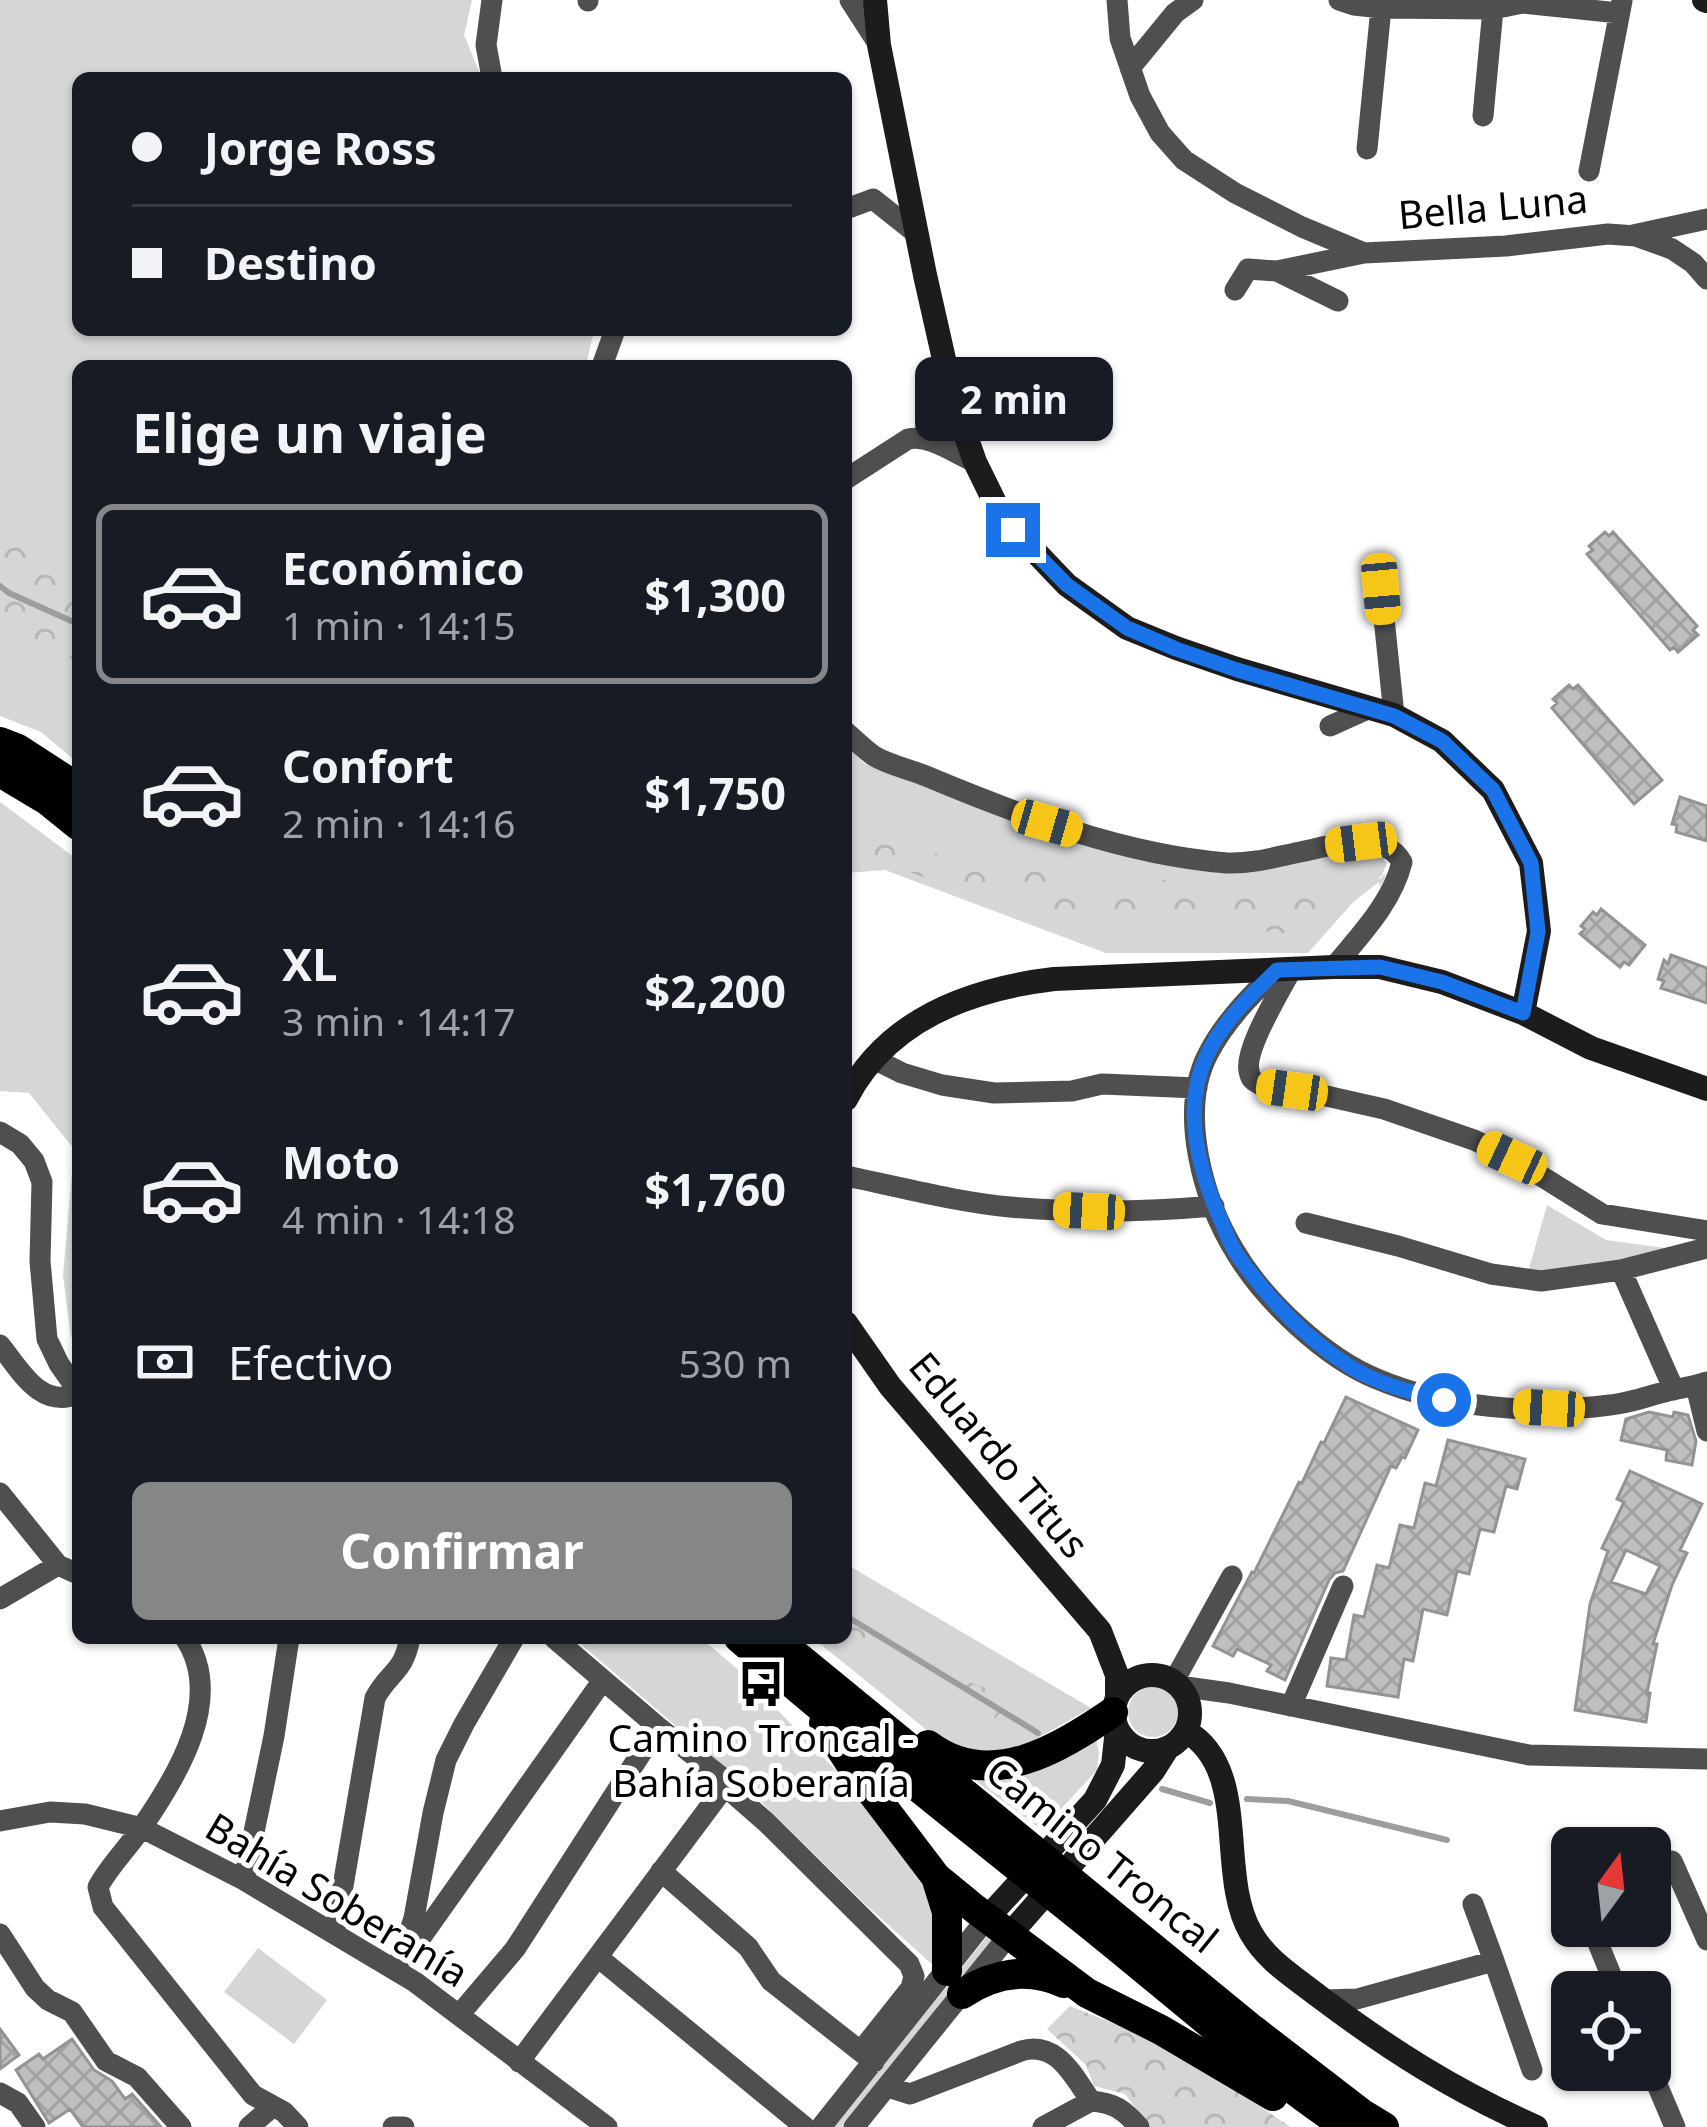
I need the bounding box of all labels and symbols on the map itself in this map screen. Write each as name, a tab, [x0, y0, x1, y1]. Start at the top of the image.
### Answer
street label: Bella Luna	[1396, 171, 1590, 240]
callout: 2 min	[914, 356, 1112, 440]
route end	[986, 503, 1040, 557]
car	[1360, 552, 1402, 626]
car	[1007, 796, 1087, 850]
car	[1323, 820, 1399, 864]
car	[1254, 1067, 1330, 1113]
car	[1472, 1126, 1552, 1190]
car	[1052, 1191, 1126, 1231]
street label: Eduardo Titus	[898, 1340, 1102, 1568]
route start	[1417, 1373, 1471, 1427]
car	[1512, 1388, 1586, 1428]
bus stop icon: Camino Troncal - Bahía Soberanía	[736, 1659, 786, 1709]
place label: Camino Troncal - Bahía Soberanía	[607, 1710, 915, 1808]
street label: Camino Troncal	[976, 1744, 1230, 1964]
street label: Bahía Soberanía	[197, 1799, 479, 1998]
north arrow	[1551, 1827, 1671, 1947]

